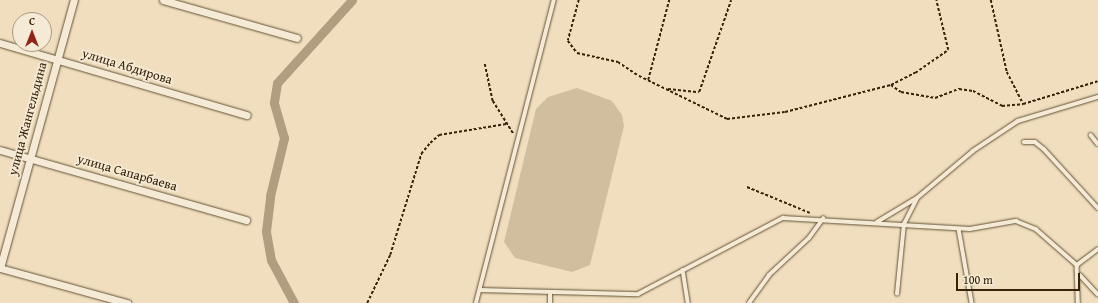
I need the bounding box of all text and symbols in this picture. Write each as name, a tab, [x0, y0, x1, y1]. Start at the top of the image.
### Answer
north arrow	[12, 12, 52, 52]
text: С	[29, 13, 35, 29]
street label: улица Абдирова	[80, 46, 174, 88]
street label: улица Жангельдина	[5, 61, 51, 177]
street label: улица Сапарбаева	[75, 151, 179, 195]
scale bar	[958, 265, 1082, 291]
text: 100 m	[963, 271, 993, 288]

